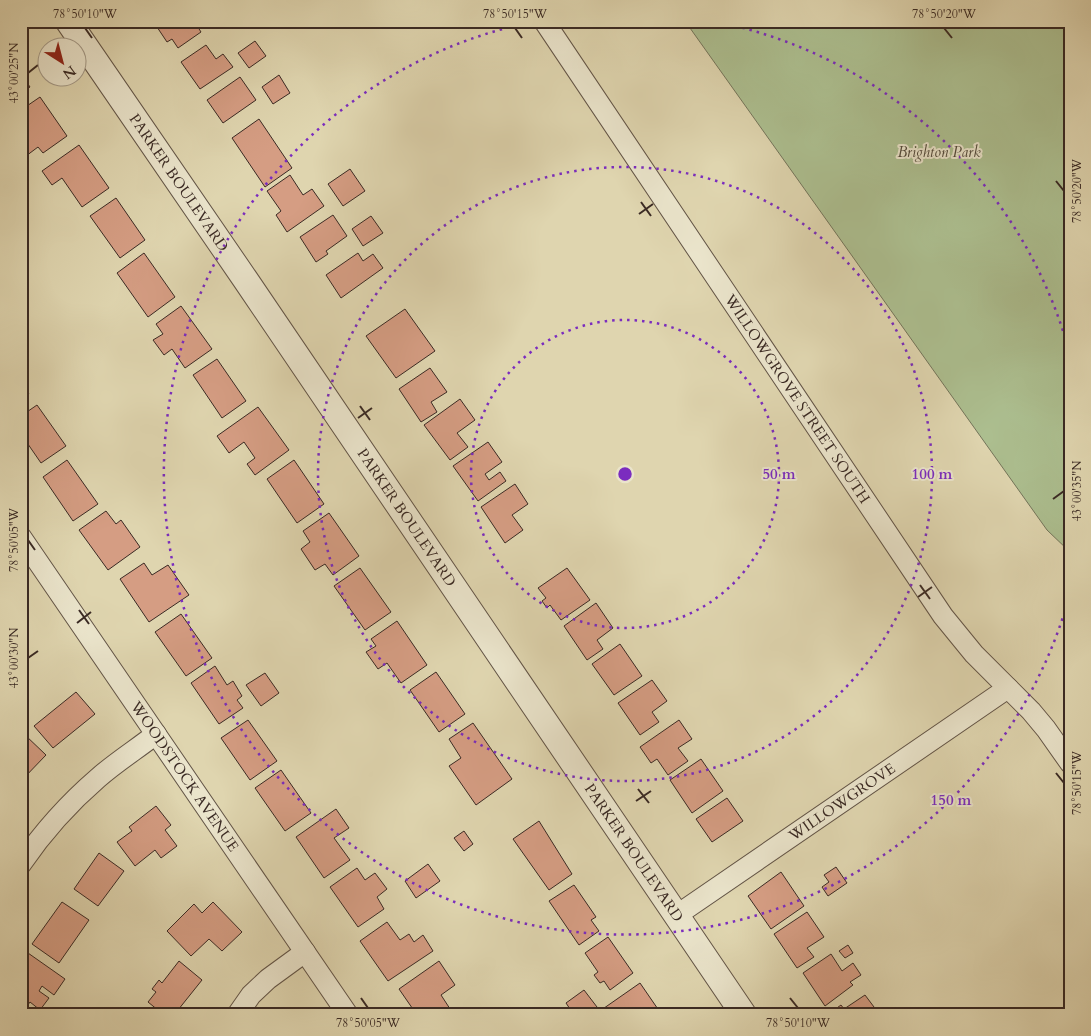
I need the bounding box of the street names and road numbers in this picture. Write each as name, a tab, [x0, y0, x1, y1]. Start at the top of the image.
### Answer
street label: PARKER BOULEVARD	[125, 110, 233, 255]
street label: WILLOWGROVE STREET SOUTH	[720, 290, 875, 508]
street label: PARKER BOULEVARD	[353, 444, 461, 591]
street label: WOODSTOCK AVENUE	[126, 696, 243, 856]
street label: WILLOWGROVE	[784, 758, 899, 846]
street label: PARKER BOULEVARD	[580, 780, 688, 926]

